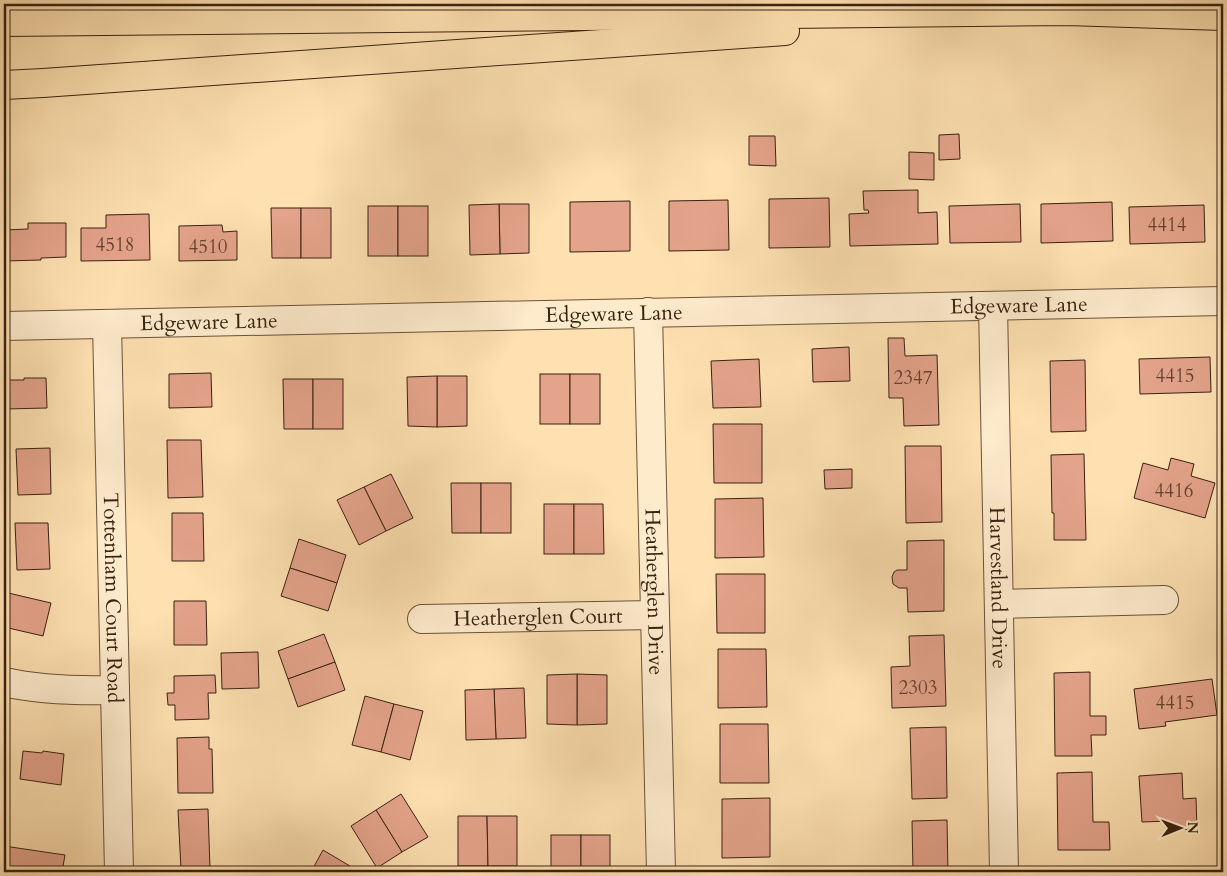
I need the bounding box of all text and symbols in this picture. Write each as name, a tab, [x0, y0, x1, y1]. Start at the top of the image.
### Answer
house number: 4414	[1148, 212, 1187, 238]
house number: 4518	[96, 232, 134, 258]
house number: 4510	[189, 234, 228, 260]
street label: Edgeware Lane	[950, 290, 1088, 322]
street label: Edgeware Lane	[545, 298, 683, 330]
street label: Edgeware Lane	[140, 306, 278, 338]
house number: 4415	[1156, 363, 1194, 389]
house number: 2347	[894, 365, 933, 391]
house number: 4416	[1155, 478, 1193, 504]
street label: Tottenham Court Road	[96, 492, 129, 704]
street label: Harvestland Drive	[982, 507, 1014, 669]
street label: Heatherglen Drive	[638, 508, 670, 676]
street label: Heatherglen Court	[453, 602, 623, 633]
house number: 2303	[899, 675, 937, 701]
house number: 4415	[1156, 690, 1194, 716]
north arrow	[1154, 804, 1204, 854]
text: N	[1183, 822, 1202, 834]

